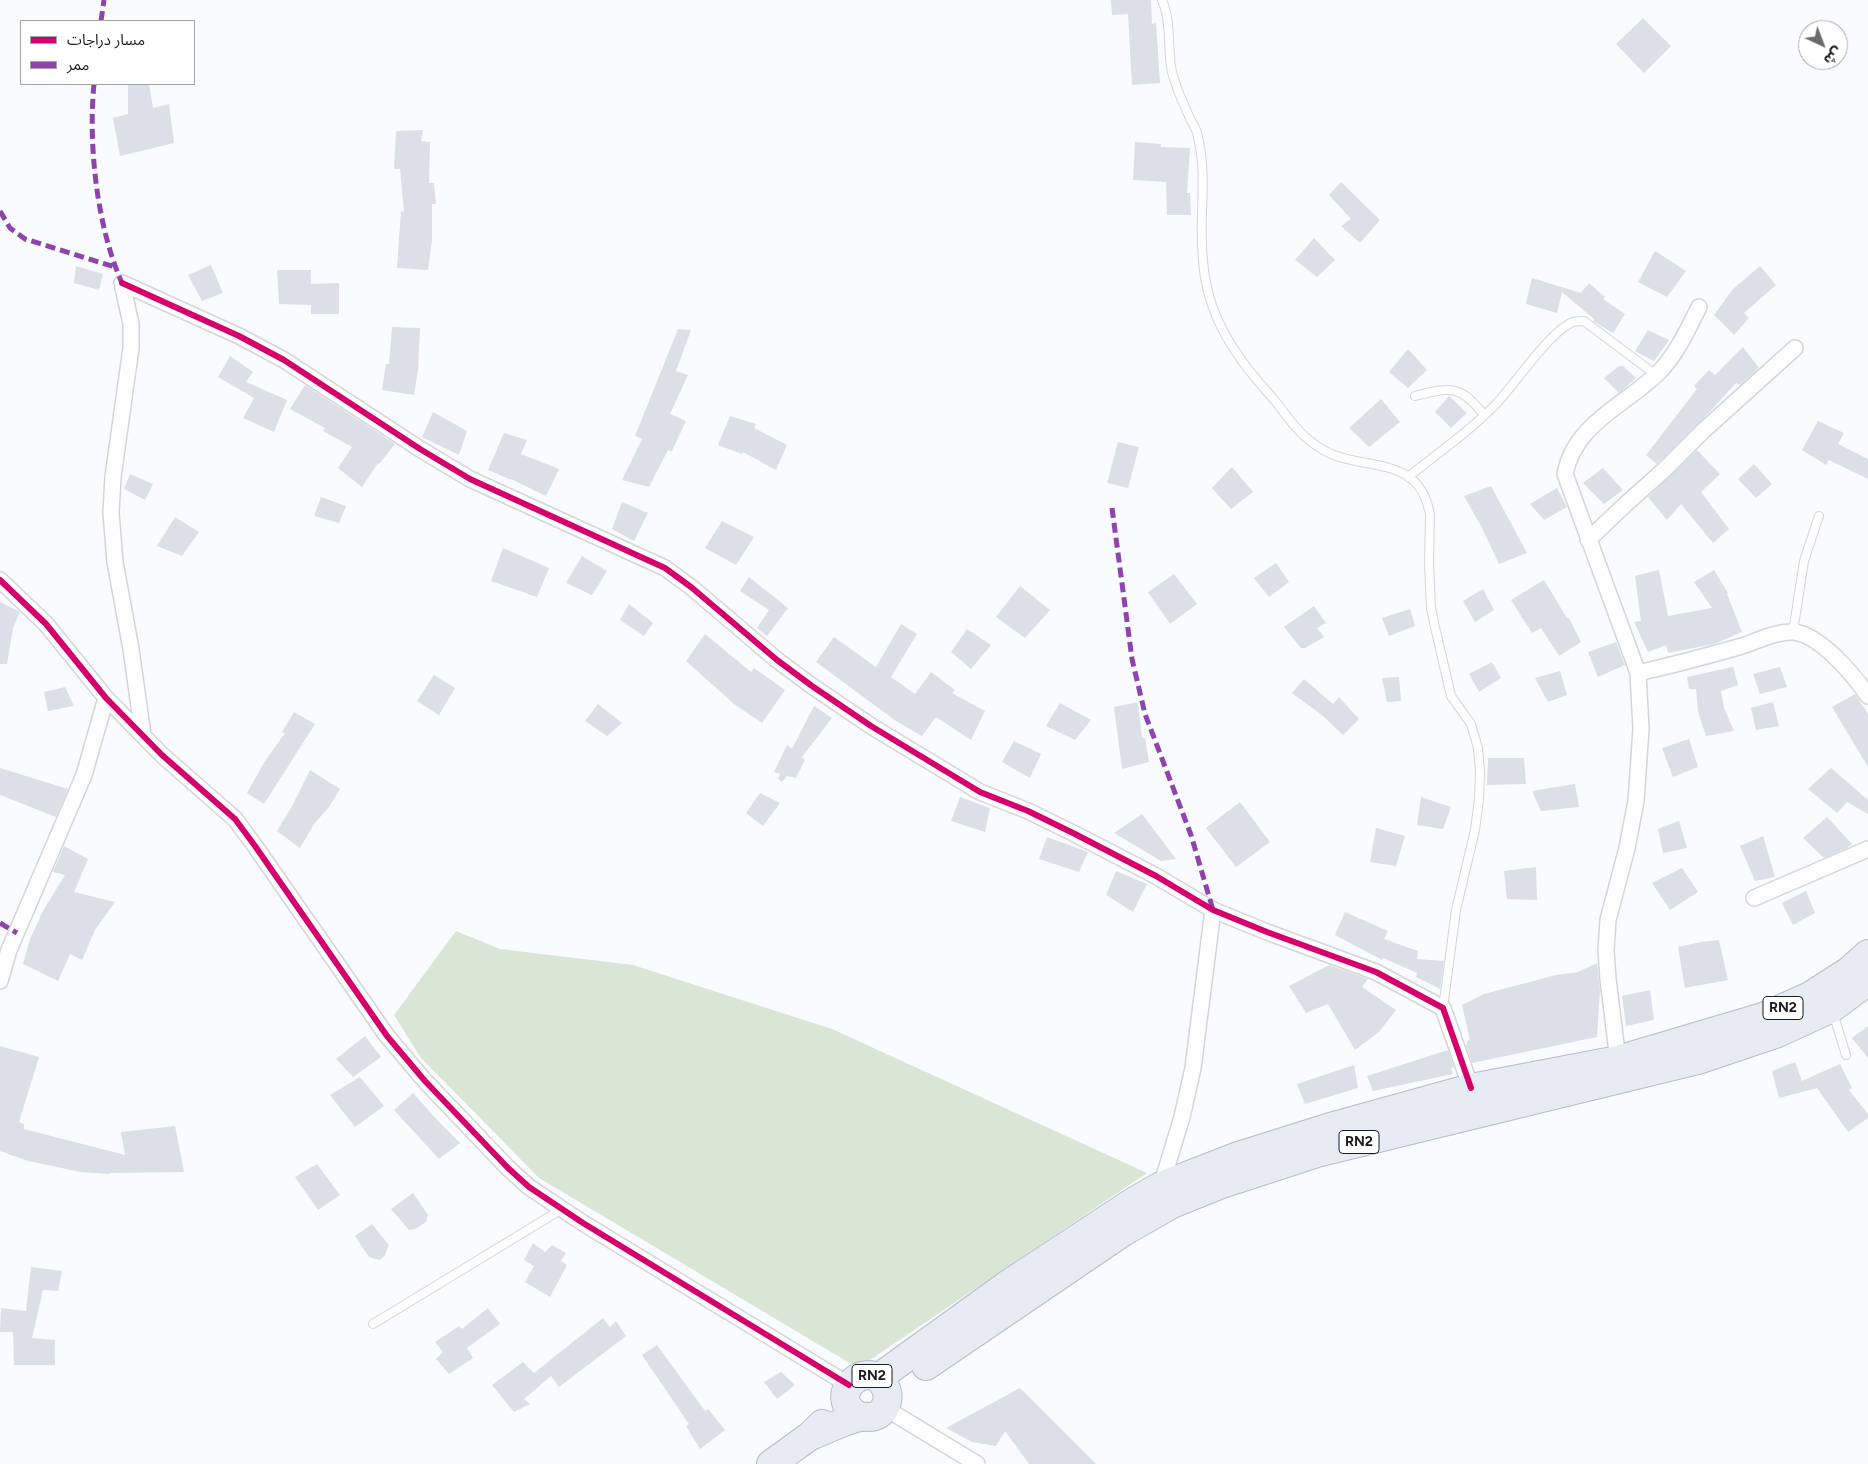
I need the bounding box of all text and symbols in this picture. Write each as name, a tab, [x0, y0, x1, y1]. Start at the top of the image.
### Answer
legend	[20, 20, 195, 85]
north arrow	[1798, 20, 1848, 70]
text: مسار دراجات	[67, 31, 145, 49]
text: ش	[1820, 43, 1846, 68]
text: ممر	[67, 56, 90, 74]
road number: RN2	[1763, 996, 1803, 1020]
road number: RN2	[1339, 1130, 1379, 1154]
road number: RN2	[852, 1364, 892, 1388]

